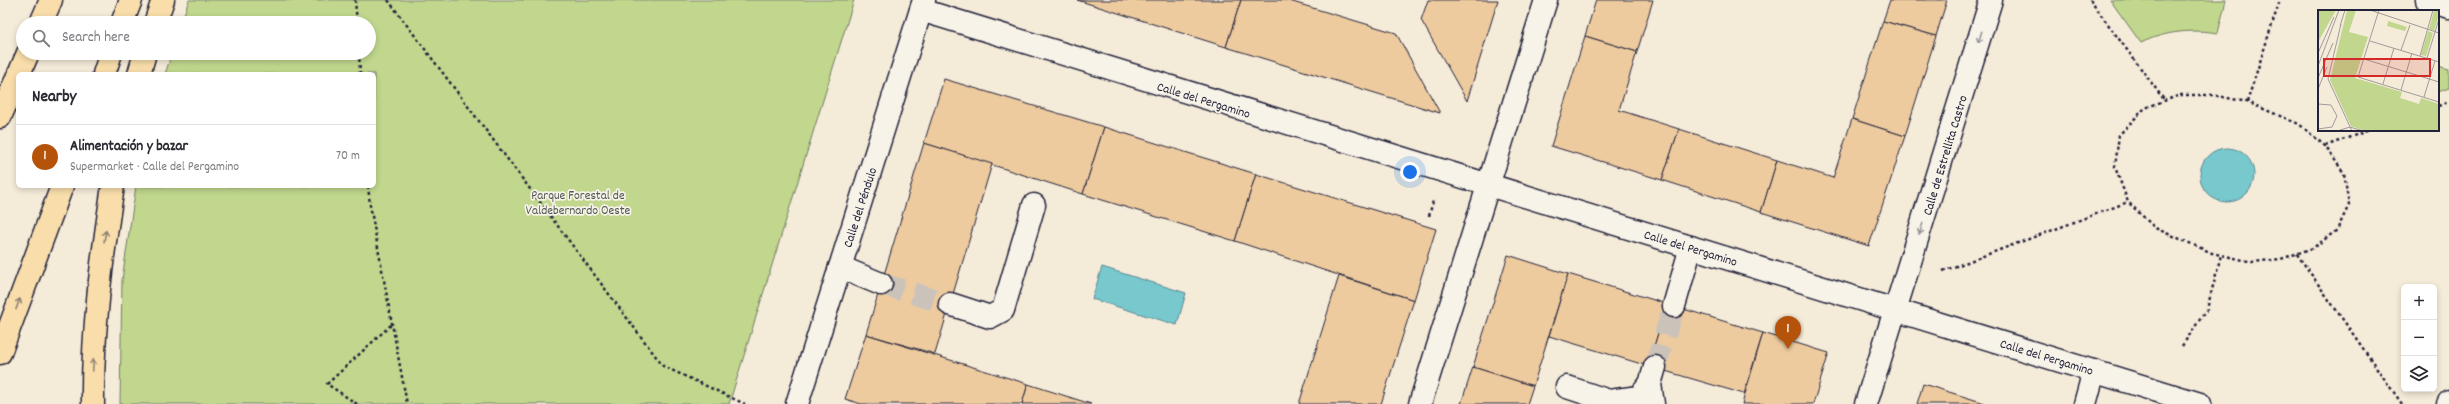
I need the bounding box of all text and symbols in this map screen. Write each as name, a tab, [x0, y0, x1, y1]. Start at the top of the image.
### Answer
inset map	[2318, 10, 2439, 131]
search box	[16, 16, 376, 60]
icon: search	[30, 27, 52, 49]
text: Search here	[62, 27, 130, 49]
one-way arrow	[1976, 31, 1983, 44]
street label: Calle del Pergamino	[1154, 78, 1252, 125]
text: Nearby	[32, 86, 76, 110]
street label: Calle de Estrellita Castro	[1919, 93, 1974, 218]
text: Alimentación y bazar	[70, 136, 188, 158]
text: 1	[44, 147, 46, 166]
text: 70 m	[336, 147, 360, 166]
text: Supermarket · Calle del Pergamino	[70, 158, 239, 177]
your location	[1400, 162, 1420, 182]
street label: Calle del Péndulo	[839, 165, 883, 250]
park label: Parque Forestal de Valdebernardo Oeste	[526, 187, 630, 221]
one-way arrow	[1917, 222, 1924, 235]
street label: Calle del Pergamino	[1641, 226, 1739, 273]
one-way arrow	[101, 230, 109, 243]
map controls	[2401, 284, 2437, 392]
button: +	[2401, 284, 2437, 320]
one-way arrow	[15, 298, 23, 310]
pin: 1	[1775, 316, 1801, 349]
button: −	[2401, 320, 2437, 356]
street label: Calle del Pergamino	[1997, 335, 2095, 382]
button: layers	[2401, 356, 2437, 392]
one-way arrow	[89, 359, 96, 372]

